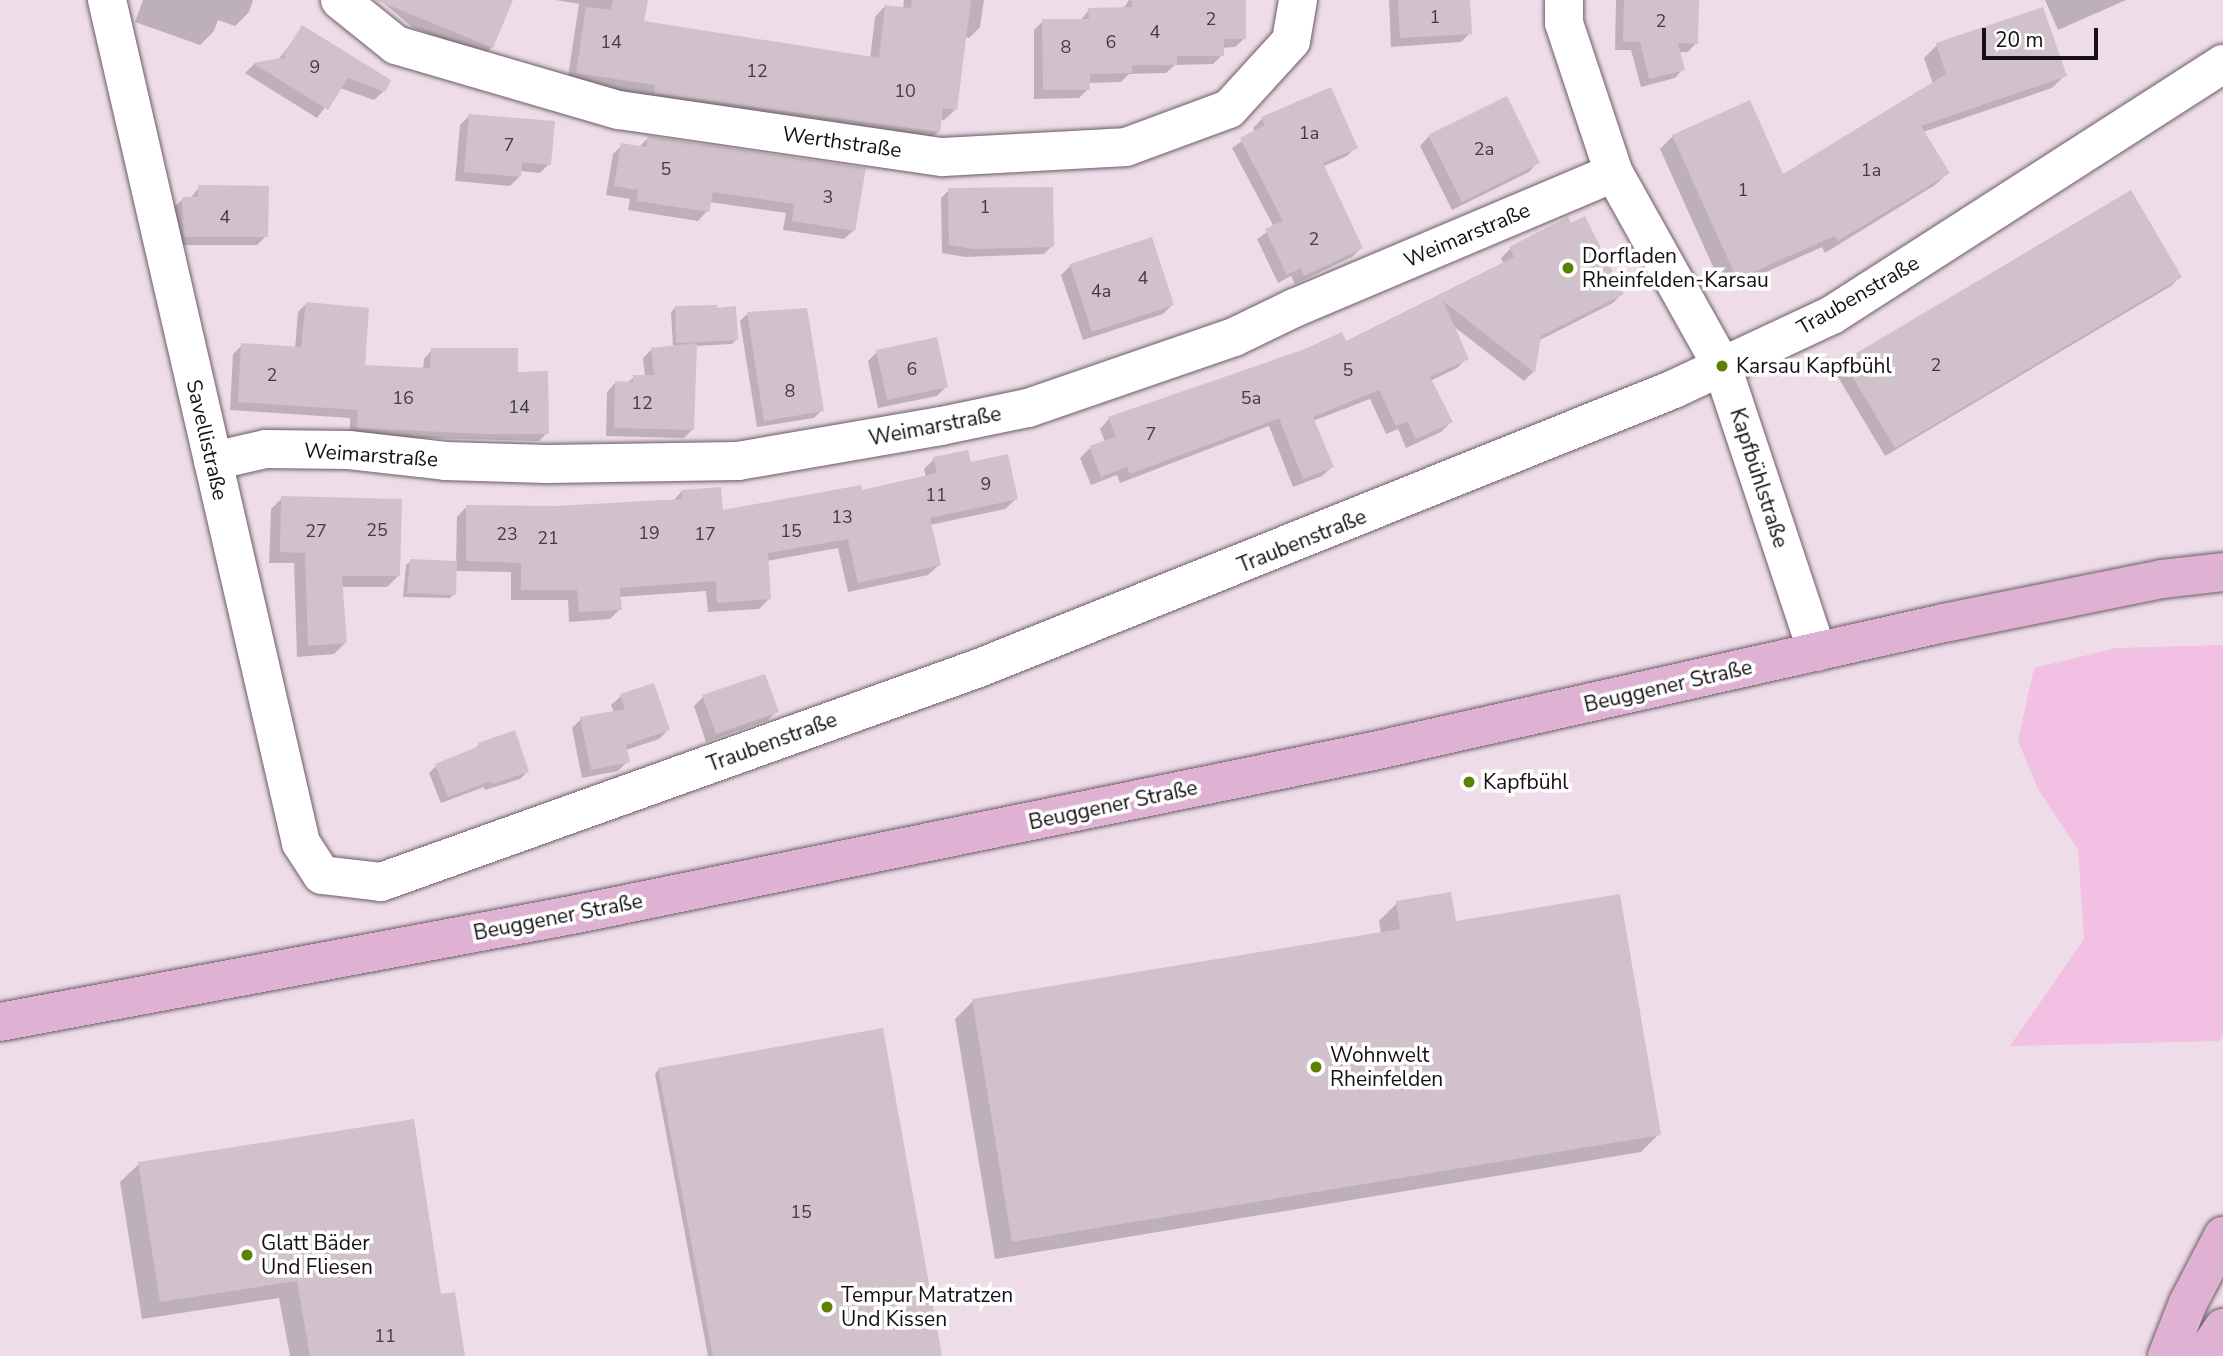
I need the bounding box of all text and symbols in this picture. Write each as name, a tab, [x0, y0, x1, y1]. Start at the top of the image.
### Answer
house number: 1	[1430, 6, 1440, 28]
house number: 2	[1206, 8, 1216, 30]
house number: 2	[1656, 10, 1666, 32]
scale bar	[1985, 14, 2100, 58]
house number: 4	[1150, 21, 1160, 43]
text: 20 m	[1995, 26, 2044, 54]
house number: 14	[600, 31, 622, 53]
house number: 6	[1106, 31, 1116, 53]
house number: 8	[1061, 36, 1071, 58]
house number: 9	[310, 56, 320, 78]
house number: 12	[746, 60, 768, 82]
house number: 10	[894, 80, 916, 102]
street label: Werthstraße	[781, 121, 903, 163]
house number: 1a	[1299, 122, 1319, 144]
house number: 7	[504, 134, 514, 156]
house number: 2a	[1474, 138, 1494, 160]
house number: 5	[661, 158, 671, 180]
house number: 1a	[1861, 159, 1881, 181]
house number: 1	[1738, 179, 1748, 201]
house number: 3	[823, 186, 833, 208]
house number: 1	[980, 196, 990, 218]
street label: Weimarstraße	[1400, 197, 1534, 273]
house number: 4	[220, 206, 230, 228]
house number: 2	[1309, 228, 1319, 250]
place label: Dorfladen Rheinfelden-Karsau	[1582, 243, 1769, 293]
street label: Traubenstraße	[1793, 250, 1923, 340]
marker: Dorfladen Rheinfelden-Karsau	[1560, 260, 1576, 276]
house number: 4	[1138, 267, 1148, 289]
house number: 4a	[1091, 280, 1111, 302]
place label: Karsau Kapfbühl	[1736, 353, 1892, 379]
house number: 2	[1931, 354, 1941, 376]
house number: 6	[907, 358, 917, 380]
marker: Karsau Kapfbühl	[1714, 358, 1730, 374]
house number: 5	[1343, 359, 1353, 381]
house number: 2	[267, 364, 277, 386]
street label: Savellistraße	[181, 377, 233, 503]
house number: 8	[785, 380, 795, 402]
house number: 16	[392, 387, 414, 409]
house number: 5a	[1241, 387, 1261, 409]
house number: 12	[631, 392, 653, 414]
house number: 14	[508, 396, 530, 418]
street label: Weimarstraße	[867, 401, 1003, 451]
street label: Kapfbühlstraße	[1725, 405, 1793, 551]
house number: 7	[1146, 423, 1156, 445]
street label: Weimarstraße	[303, 438, 439, 472]
house number: 9	[981, 473, 991, 495]
house number: 11	[925, 484, 947, 506]
street label: Traubenstraße	[1234, 504, 1370, 578]
house number: 13	[831, 506, 853, 528]
house number: 25	[366, 519, 388, 541]
house number: 27	[305, 520, 327, 542]
house number: 15	[780, 520, 802, 542]
house number: 19	[638, 522, 660, 544]
house number: 23	[496, 523, 518, 545]
house number: 17	[694, 523, 716, 545]
house number: 21	[537, 527, 559, 549]
street label: Beuggener Straße	[1581, 654, 1755, 718]
street label: Traubenstraße	[703, 707, 841, 777]
place label: Kapfbühl	[1483, 769, 1569, 795]
marker: Kapfbühl	[1461, 774, 1477, 790]
street label: Beuggener Straße	[1026, 775, 1200, 835]
street label: Beuggener Straße	[471, 888, 645, 946]
place label: Wohnwelt Rheinfelden	[1330, 1042, 1443, 1092]
marker: Wohnwelt Rheinfelden	[1308, 1059, 1324, 1075]
house number: 15	[790, 1201, 812, 1223]
place label: Glatt Bäder Und Fliesen	[261, 1230, 373, 1280]
marker: Glatt Bäder Und Fliesen	[239, 1247, 255, 1263]
place label: Tempur Matratzen Und Kissen	[841, 1282, 1013, 1332]
marker: Tempur Matratzen Und Kissen	[819, 1299, 835, 1315]
house number: 11	[374, 1325, 396, 1347]

